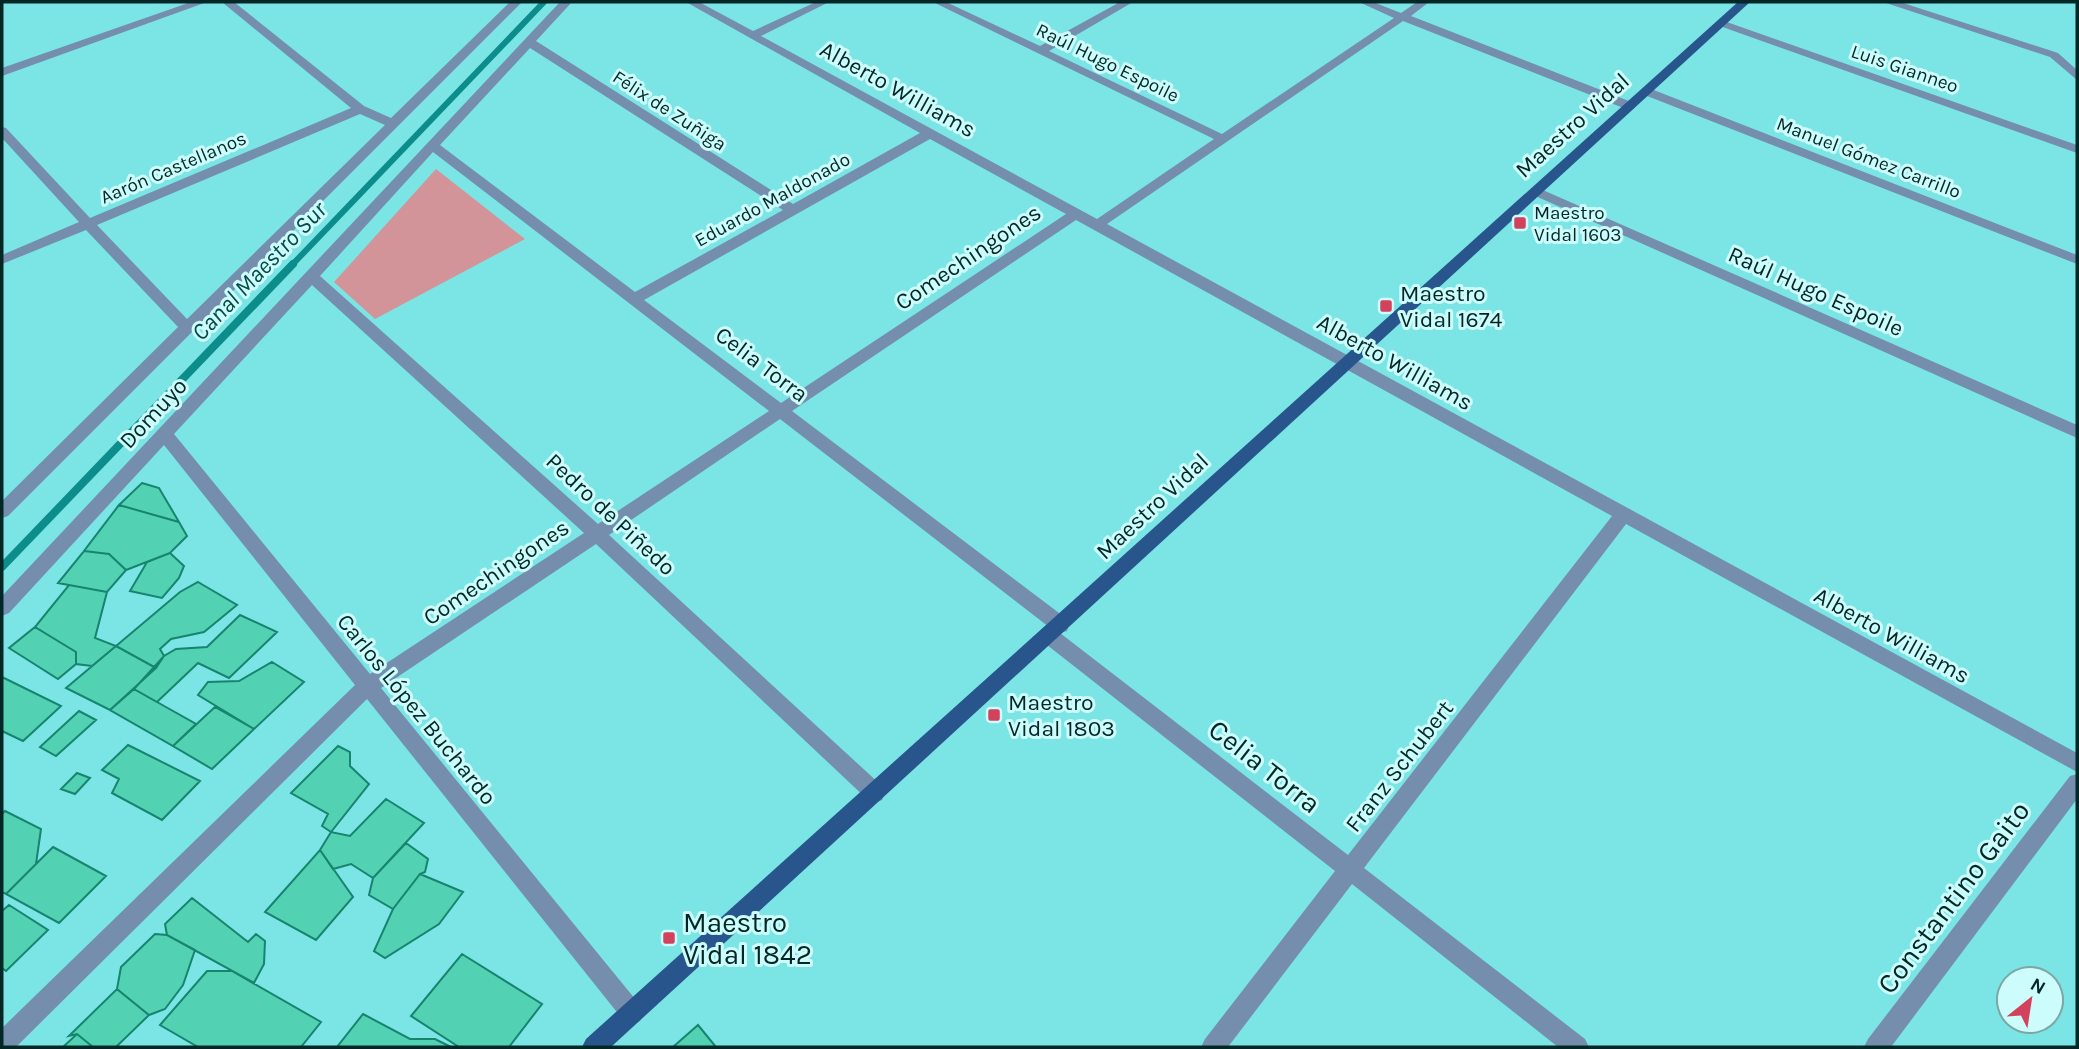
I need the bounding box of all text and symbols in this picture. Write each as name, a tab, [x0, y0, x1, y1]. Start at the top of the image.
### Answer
street label: Raúl Hugo Espoile	[1033, 19, 1183, 107]
street label: Alberto Williams	[815, 36, 980, 143]
street label: Luis Gianneo	[1848, 40, 1961, 98]
street label: Félix de Zuñiga	[609, 66, 730, 156]
street label: Maestro Vidal	[1510, 67, 1635, 183]
street label: Manuel Gómez Carrillo	[1774, 113, 1964, 203]
street label: Aarón Castellanos	[97, 127, 250, 209]
street label: Eduardo Maldonado	[691, 148, 854, 252]
water label: Canal Maestro Sur	[186, 195, 333, 346]
street label: Comechingones	[890, 199, 1046, 316]
place label: Maestro Vidal 1603	[1534, 202, 1622, 246]
marker: Maestro Vidal 1603	[1512, 215, 1528, 231]
street label: Raúl Hugo Espoile	[1724, 241, 1908, 342]
place label: Maestro Vidal 1674	[1400, 280, 1503, 333]
marker: Maestro Vidal 1674	[1378, 298, 1394, 314]
street label: Alberto Williams	[1312, 309, 1477, 416]
street label: Celia Torra	[710, 321, 813, 408]
street label: Domuyo	[114, 373, 193, 454]
street label: Pedro de Piñedo	[540, 448, 681, 581]
street label: Maestro Vidal	[1091, 448, 1214, 565]
street label: Comechingones	[418, 514, 574, 631]
street label: Alberto Williams	[1809, 582, 1974, 689]
street label: Carlos López Buchardo	[331, 608, 502, 810]
place label: Maestro Vidal 1803	[1008, 689, 1115, 742]
street label: Franz Schubert	[1340, 695, 1459, 837]
marker: Maestro Vidal 1803	[986, 707, 1002, 723]
street label: Celia Torra	[1202, 713, 1327, 820]
street label: Constantino Gaito	[1870, 795, 2036, 1000]
place label: Maestro Vidal 1842	[683, 906, 812, 971]
marker: Maestro Vidal 1842	[661, 930, 677, 946]
north arrow	[1995, 965, 2065, 1035]
text: N	[2027, 973, 2049, 999]

